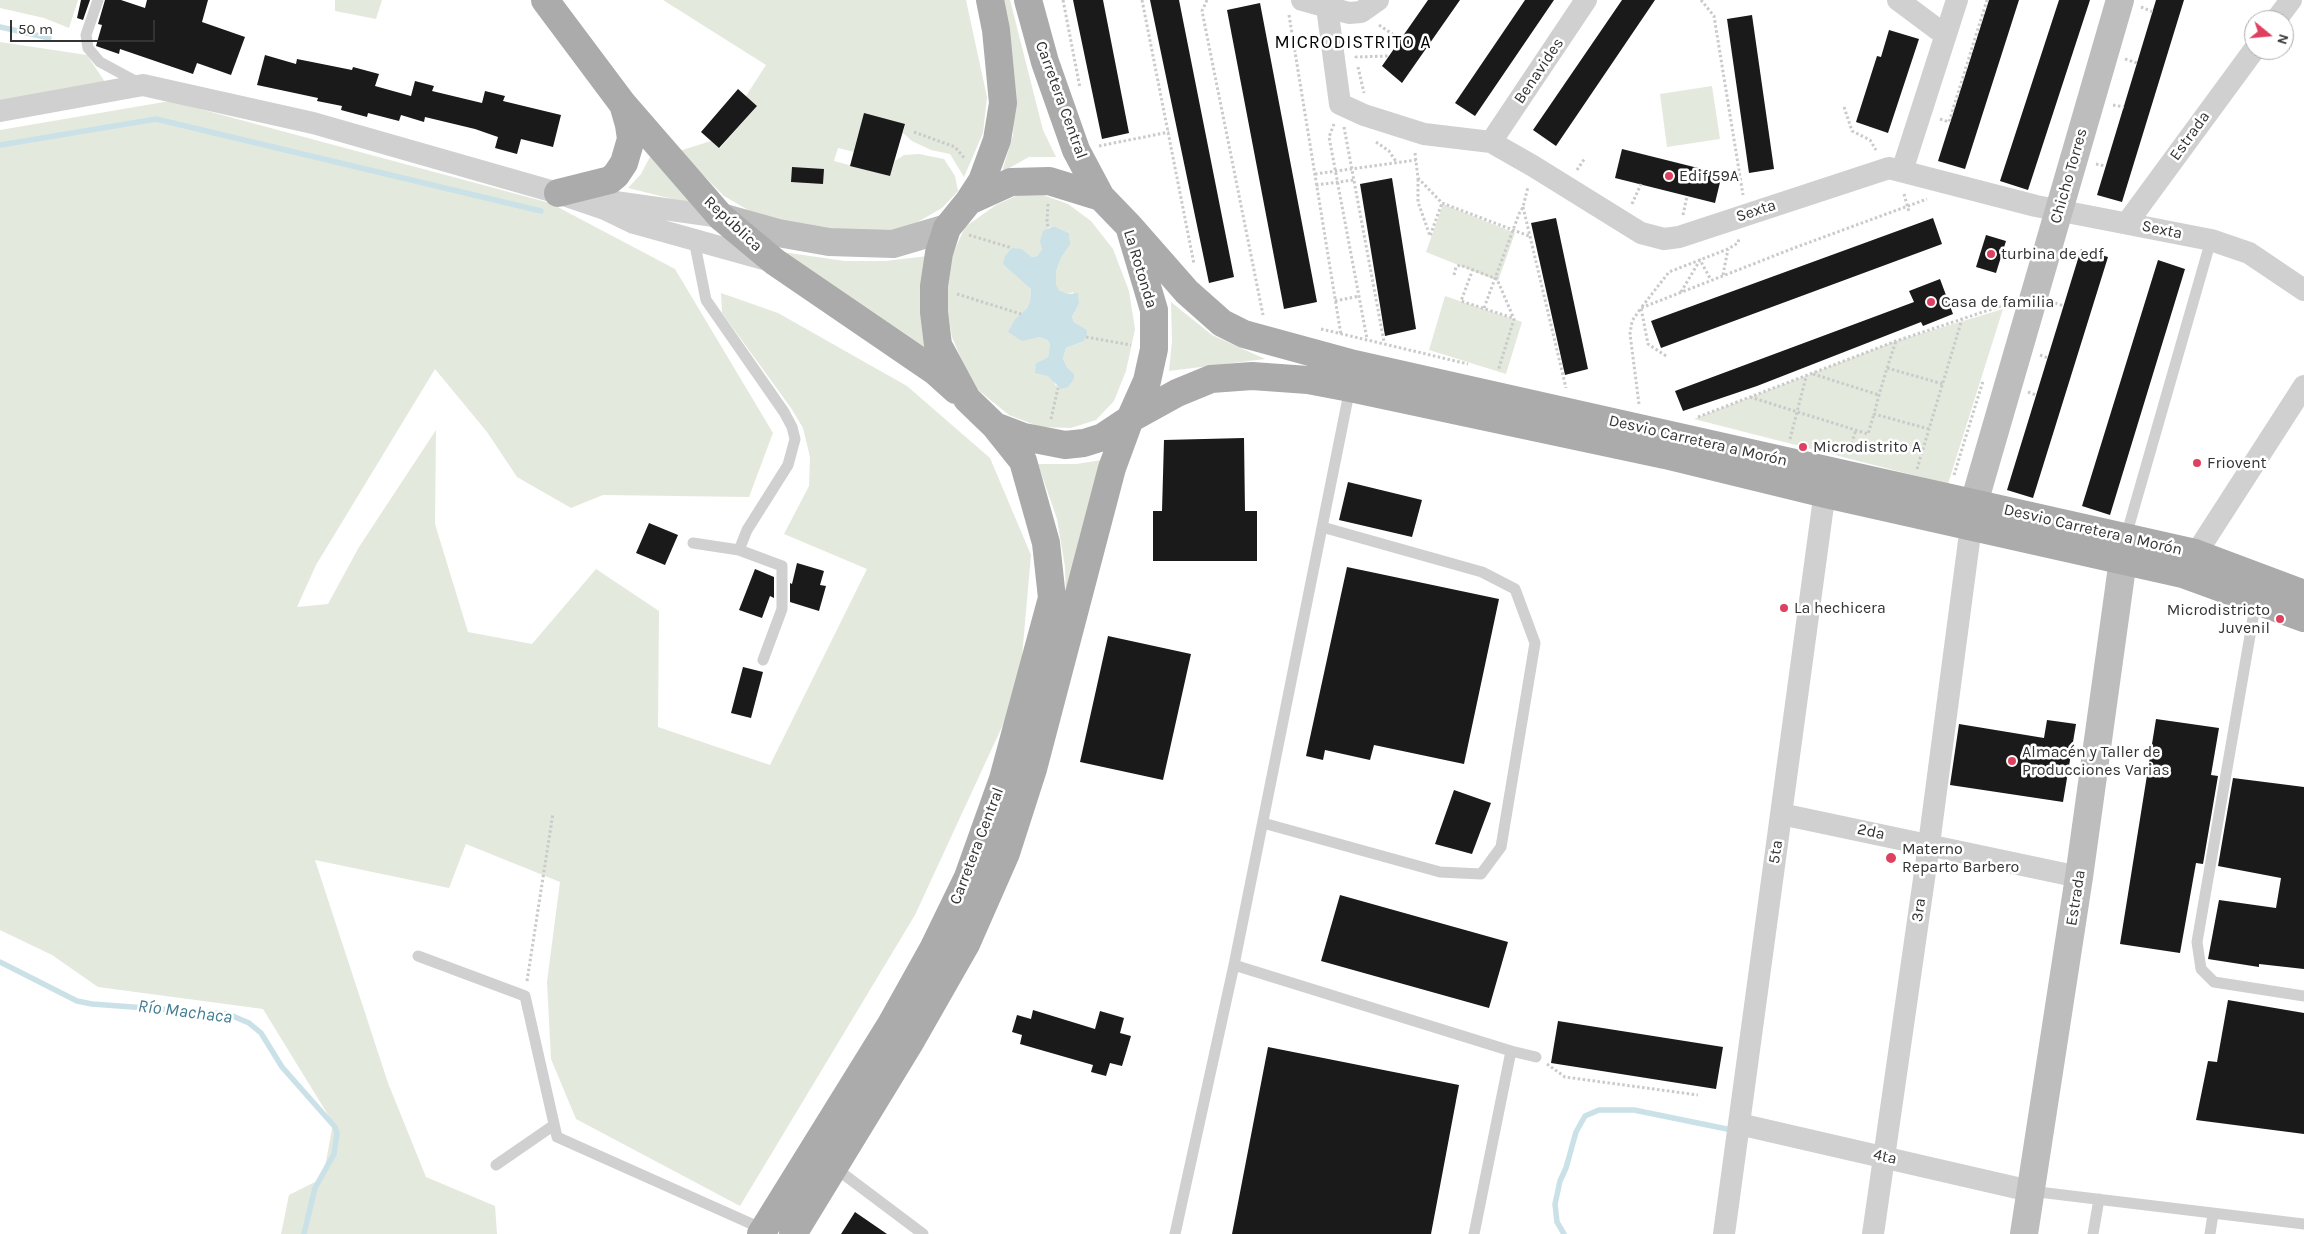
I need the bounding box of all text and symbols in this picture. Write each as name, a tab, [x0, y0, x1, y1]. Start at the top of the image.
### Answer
scale bar	[12, 10, 158, 42]
north arrow	[2244, 10, 2294, 60]
text: 50 m	[18, 20, 53, 38]
district label: MICRODISTRITO A	[1273, 32, 1433, 54]
text: N	[2273, 32, 2292, 47]
street label: Benavides	[1510, 34, 1568, 108]
street label: Carretera Central	[1031, 39, 1091, 161]
street label: Estrada	[2166, 108, 2214, 164]
street label: Chicho Torres	[2046, 126, 2092, 226]
place label: Edif 59A	[1679, 166, 1739, 186]
marker: Edif 59A	[1663, 170, 1675, 182]
street label: República	[700, 192, 766, 256]
street label: Sexta	[1734, 196, 1778, 226]
street label: Sexta	[2140, 216, 2184, 244]
street label: La Rotonda	[1119, 227, 1161, 311]
place label: turbina de edf	[2001, 244, 2104, 264]
marker: turbina de edf	[1985, 248, 1997, 260]
place label: Casa de familia	[1941, 292, 2054, 312]
marker: Casa de familia	[1925, 296, 1937, 308]
street label: Desvio Carretera a Morón	[1607, 411, 1789, 471]
place label: Microdistrito A	[1813, 437, 1921, 457]
marker: Microdistrito A	[1797, 441, 1809, 453]
place label: Friovent	[2207, 453, 2267, 473]
marker: Friovent	[2191, 457, 2203, 469]
street label: Desvio Carretera a Morón	[2002, 500, 2184, 560]
place label: La hechicera	[1794, 598, 1886, 618]
place label: Microdistricto Juvenil	[2167, 600, 2270, 638]
marker: La hechicera	[1778, 602, 1790, 614]
marker: Microdistricto Juvenil	[2274, 613, 2286, 625]
place label: Almacén y Taller de Producciones Varias	[2022, 742, 2170, 780]
marker: Almacén y Taller de Producciones Varias	[2006, 755, 2018, 767]
street label: Carretera Central	[946, 785, 1008, 907]
street label: 2da	[1856, 820, 1886, 844]
street label: 5ta	[1765, 839, 1787, 865]
place label: Materno Reparto Barbero	[1902, 839, 2019, 877]
marker: Materno Reparto Barbero	[1884, 851, 1898, 865]
street label: Estrada	[2062, 869, 2090, 927]
street label: 3ra	[1908, 897, 1930, 923]
water label: Río Machaca	[137, 995, 233, 1029]
street label: 4ta	[1871, 1145, 1899, 1169]

